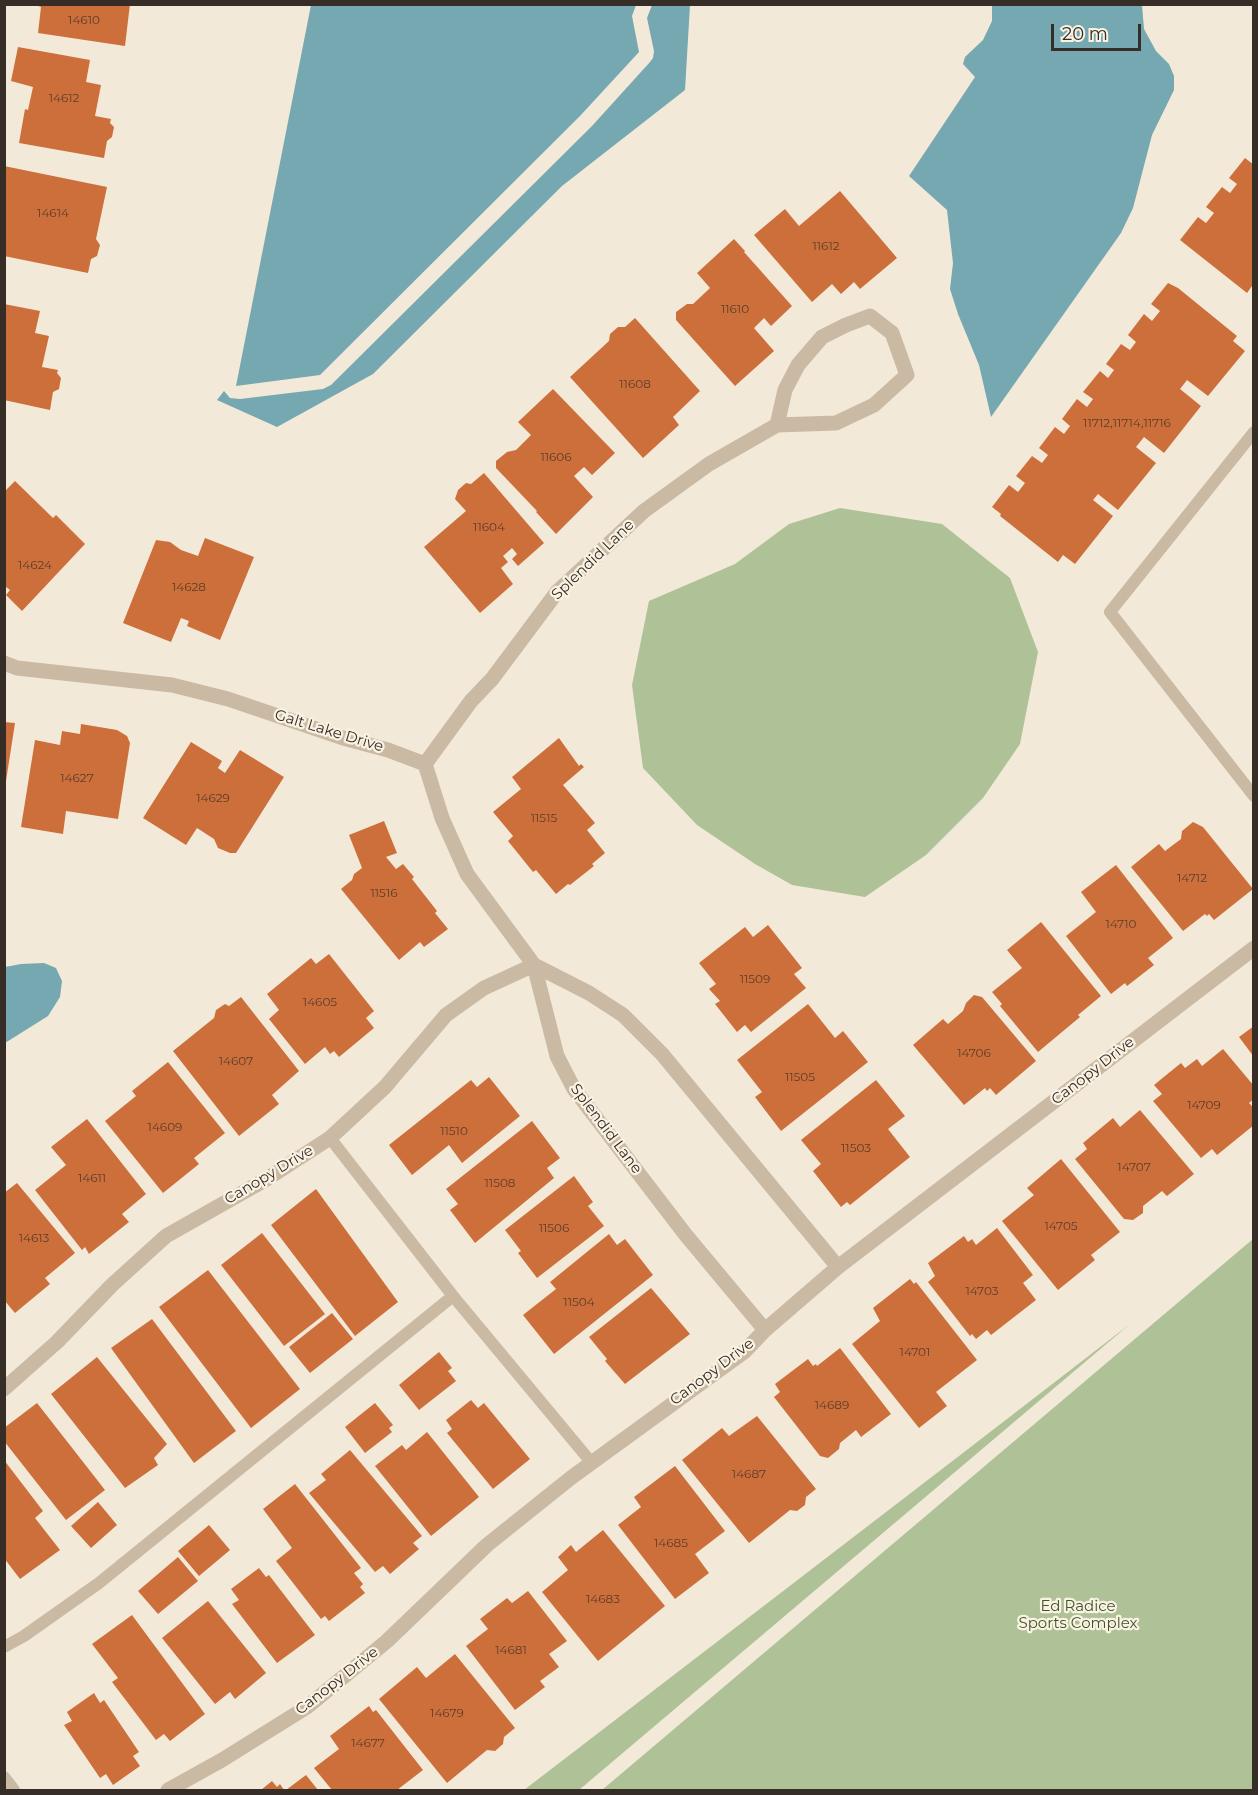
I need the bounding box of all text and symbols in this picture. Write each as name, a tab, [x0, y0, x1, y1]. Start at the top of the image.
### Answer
scale bar	[1054, 12, 1144, 50]
house number: 14610	[68, 13, 100, 27]
text: 20 m	[1062, 23, 1108, 45]
house number: 14612	[49, 91, 79, 105]
house number: 14614	[37, 206, 69, 220]
house number: 11612	[812, 239, 840, 253]
house number: 11610	[721, 302, 749, 316]
house number: 11608	[619, 377, 651, 391]
house number: 11712,11714,11716	[1083, 416, 1171, 430]
house number: 11606	[540, 450, 572, 464]
street label: Splendid Lane	[548, 516, 638, 604]
house number: 11604	[473, 520, 505, 534]
house number: 14624	[18, 558, 52, 572]
house number: 14628	[172, 580, 206, 594]
street label: Galt Lake Drive	[272, 706, 386, 756]
house number: 14627	[60, 771, 94, 785]
house number: 14629	[196, 791, 230, 805]
house number: 11515	[531, 811, 557, 825]
house number: 14712	[1177, 871, 1207, 885]
house number: 11516	[370, 886, 398, 900]
house number: 14710	[1105, 917, 1137, 931]
house number: 11509	[740, 972, 770, 986]
house number: 14605	[303, 995, 337, 1009]
street label: Canopy Drive	[1048, 1033, 1138, 1109]
house number: 14706	[957, 1046, 991, 1060]
house number: 14607	[219, 1054, 253, 1068]
house number: 11505	[785, 1070, 815, 1084]
street label: Splendid Lane	[566, 1081, 646, 1177]
house number: 14709	[1187, 1098, 1221, 1112]
house number: 14609	[148, 1120, 182, 1134]
house number: 11510	[440, 1124, 468, 1138]
street label: Canopy Drive	[221, 1141, 317, 1209]
house number: 11503	[841, 1141, 871, 1155]
house number: 14707	[1117, 1160, 1151, 1174]
house number: 14611	[78, 1171, 106, 1185]
house number: 11508	[484, 1176, 516, 1190]
house number: 14705	[1044, 1219, 1078, 1233]
house number: 11506	[539, 1221, 569, 1235]
house number: 14613	[19, 1231, 49, 1245]
house number: 14703	[965, 1284, 999, 1298]
house number: 11504	[563, 1295, 595, 1309]
street label: Canopy Drive	[667, 1335, 757, 1409]
house number: 14701	[900, 1345, 930, 1359]
house number: 14689	[815, 1398, 849, 1412]
house number: 14687	[732, 1467, 766, 1481]
house number: 14685	[654, 1536, 688, 1550]
house number: 14683	[586, 1592, 620, 1606]
park label: Ed Radice Sports Complex	[1018, 1598, 1138, 1633]
street label: Canopy Drive	[292, 1643, 382, 1719]
house number: 14681	[495, 1643, 527, 1657]
house number: 14679	[430, 1706, 464, 1720]
house number: 14677	[351, 1736, 385, 1750]

